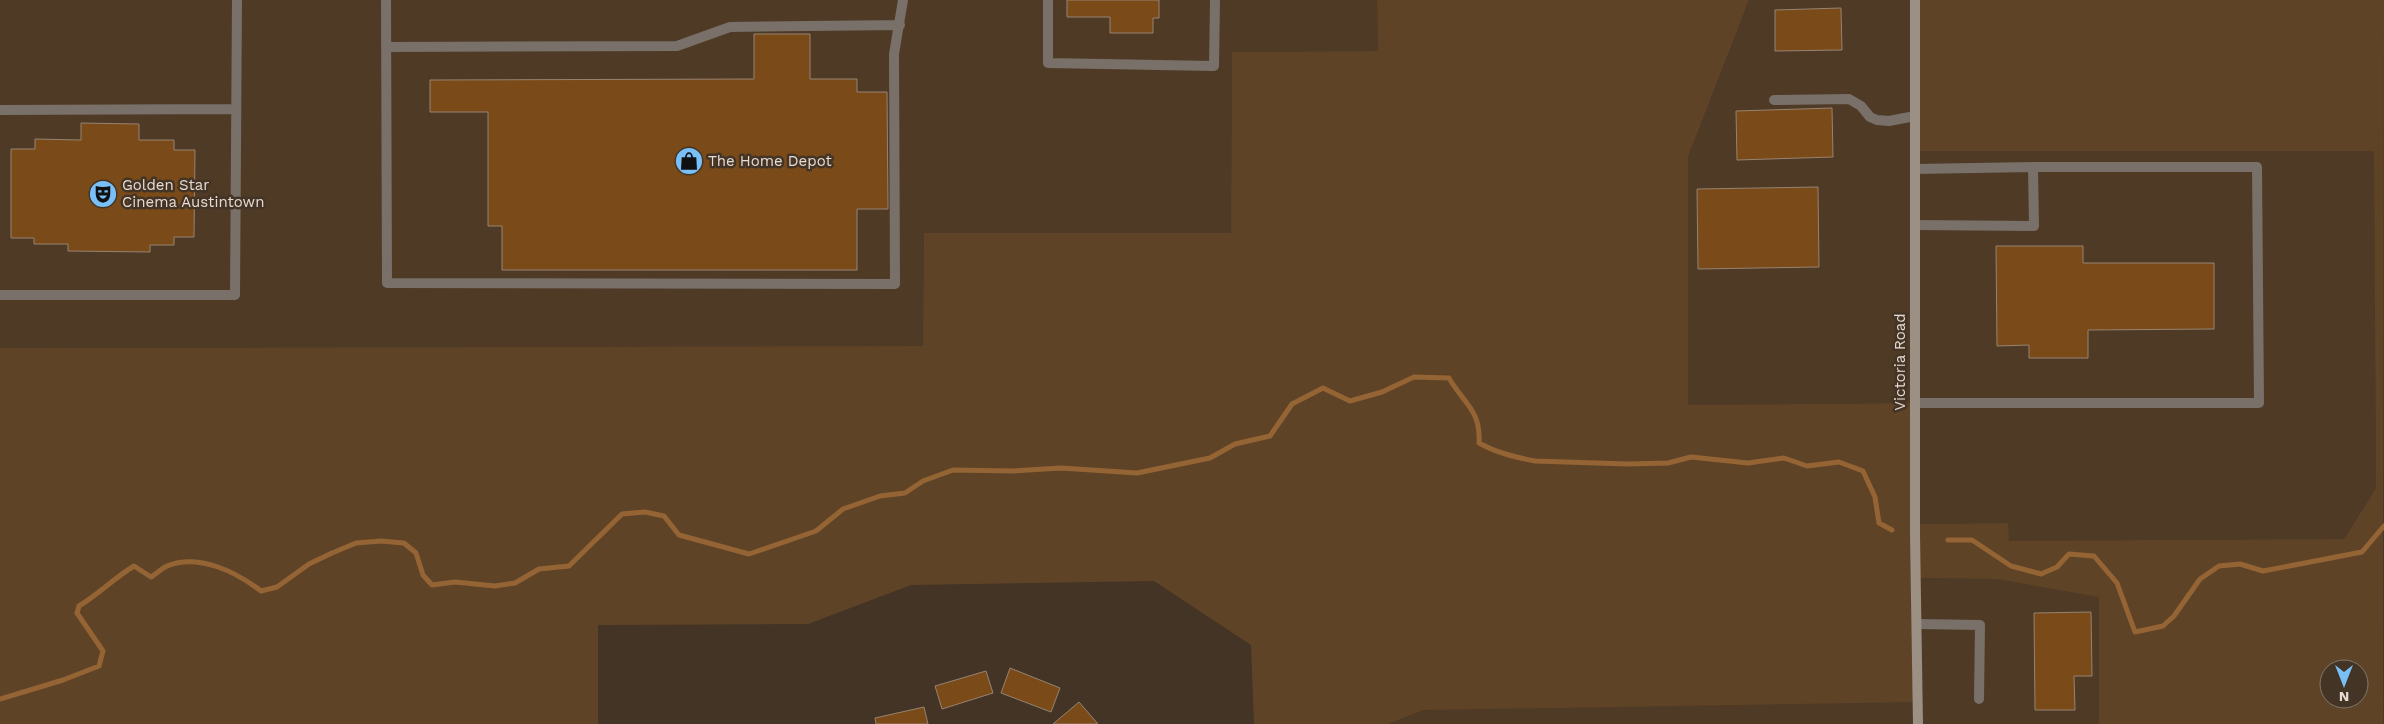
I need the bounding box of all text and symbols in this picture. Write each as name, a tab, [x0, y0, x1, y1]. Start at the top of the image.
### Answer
shop icon: The Home Depot	[674, 146, 704, 176]
place label: The Home Depot	[708, 152, 833, 170]
place label: Golden Star Cinema Austintown	[122, 176, 264, 211]
theatre icon: Golden Star Cinema Austintown	[88, 179, 118, 209]
street label: Victoria Road	[1891, 313, 1909, 411]
north arrow	[2319, 659, 2369, 709]
text: N	[2339, 689, 2349, 705]

